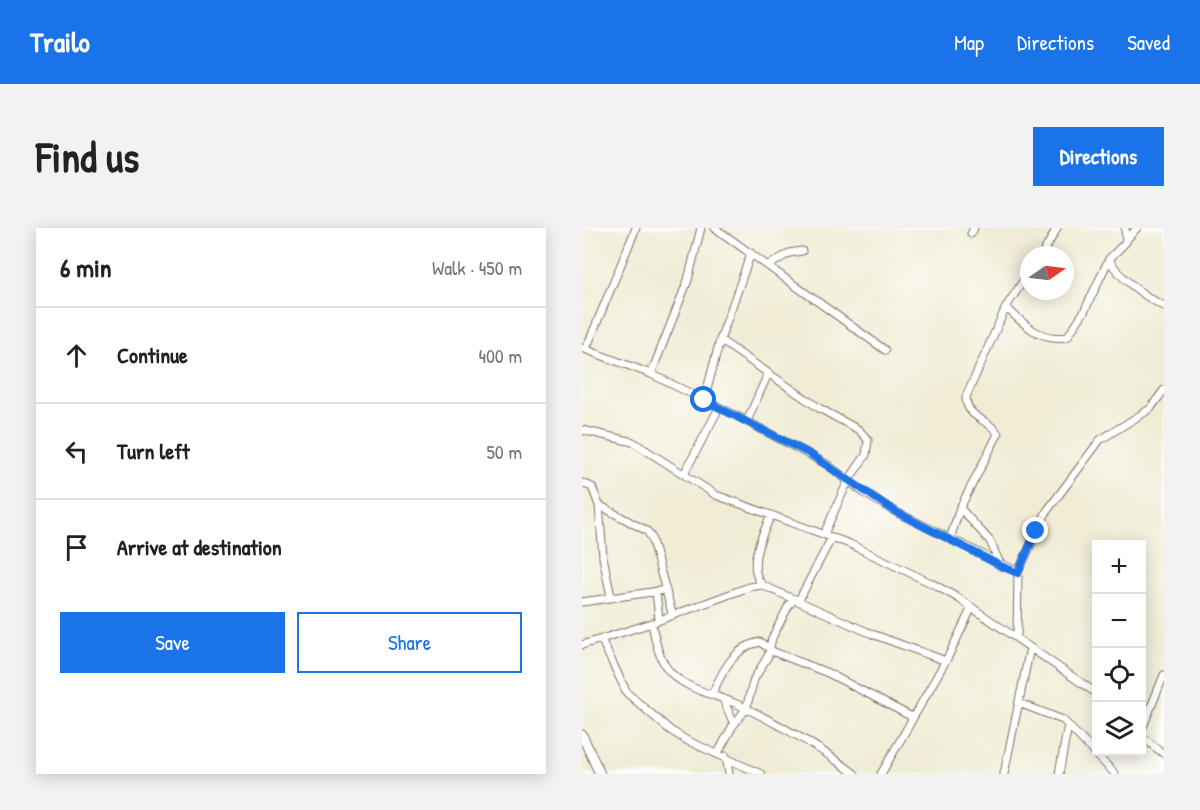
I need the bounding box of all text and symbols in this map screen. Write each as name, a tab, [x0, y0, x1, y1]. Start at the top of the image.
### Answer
text: Trailo	[30, 23, 90, 61]
text: Map	[954, 28, 984, 57]
text: Directions	[1017, 28, 1094, 57]
text: Saved	[1127, 28, 1170, 57]
button: Directions	[1033, 127, 1164, 186]
text: Find us	[36, 128, 139, 185]
north arrow	[1020, 246, 1074, 300]
text: 6 min	[60, 250, 112, 285]
text: Walk · 450 m	[432, 254, 522, 281]
icon: ahead	[60, 339, 93, 372]
text: Continue	[117, 340, 188, 370]
text: 400 m	[478, 342, 522, 369]
route start	[690, 386, 716, 412]
icon: left	[60, 435, 93, 468]
text: Turn left	[117, 436, 190, 466]
text: 50 m	[486, 438, 522, 465]
route end	[1022, 517, 1048, 543]
icon: arrive	[60, 531, 93, 564]
text: Arrive at destination	[117, 532, 282, 562]
map controls	[1092, 540, 1146, 756]
button: +	[1092, 540, 1146, 594]
button: −	[1092, 594, 1146, 648]
button: Save	[60, 612, 285, 673]
button: Share	[297, 612, 522, 673]
button: locate	[1092, 648, 1146, 702]
button: layers	[1092, 702, 1146, 756]

